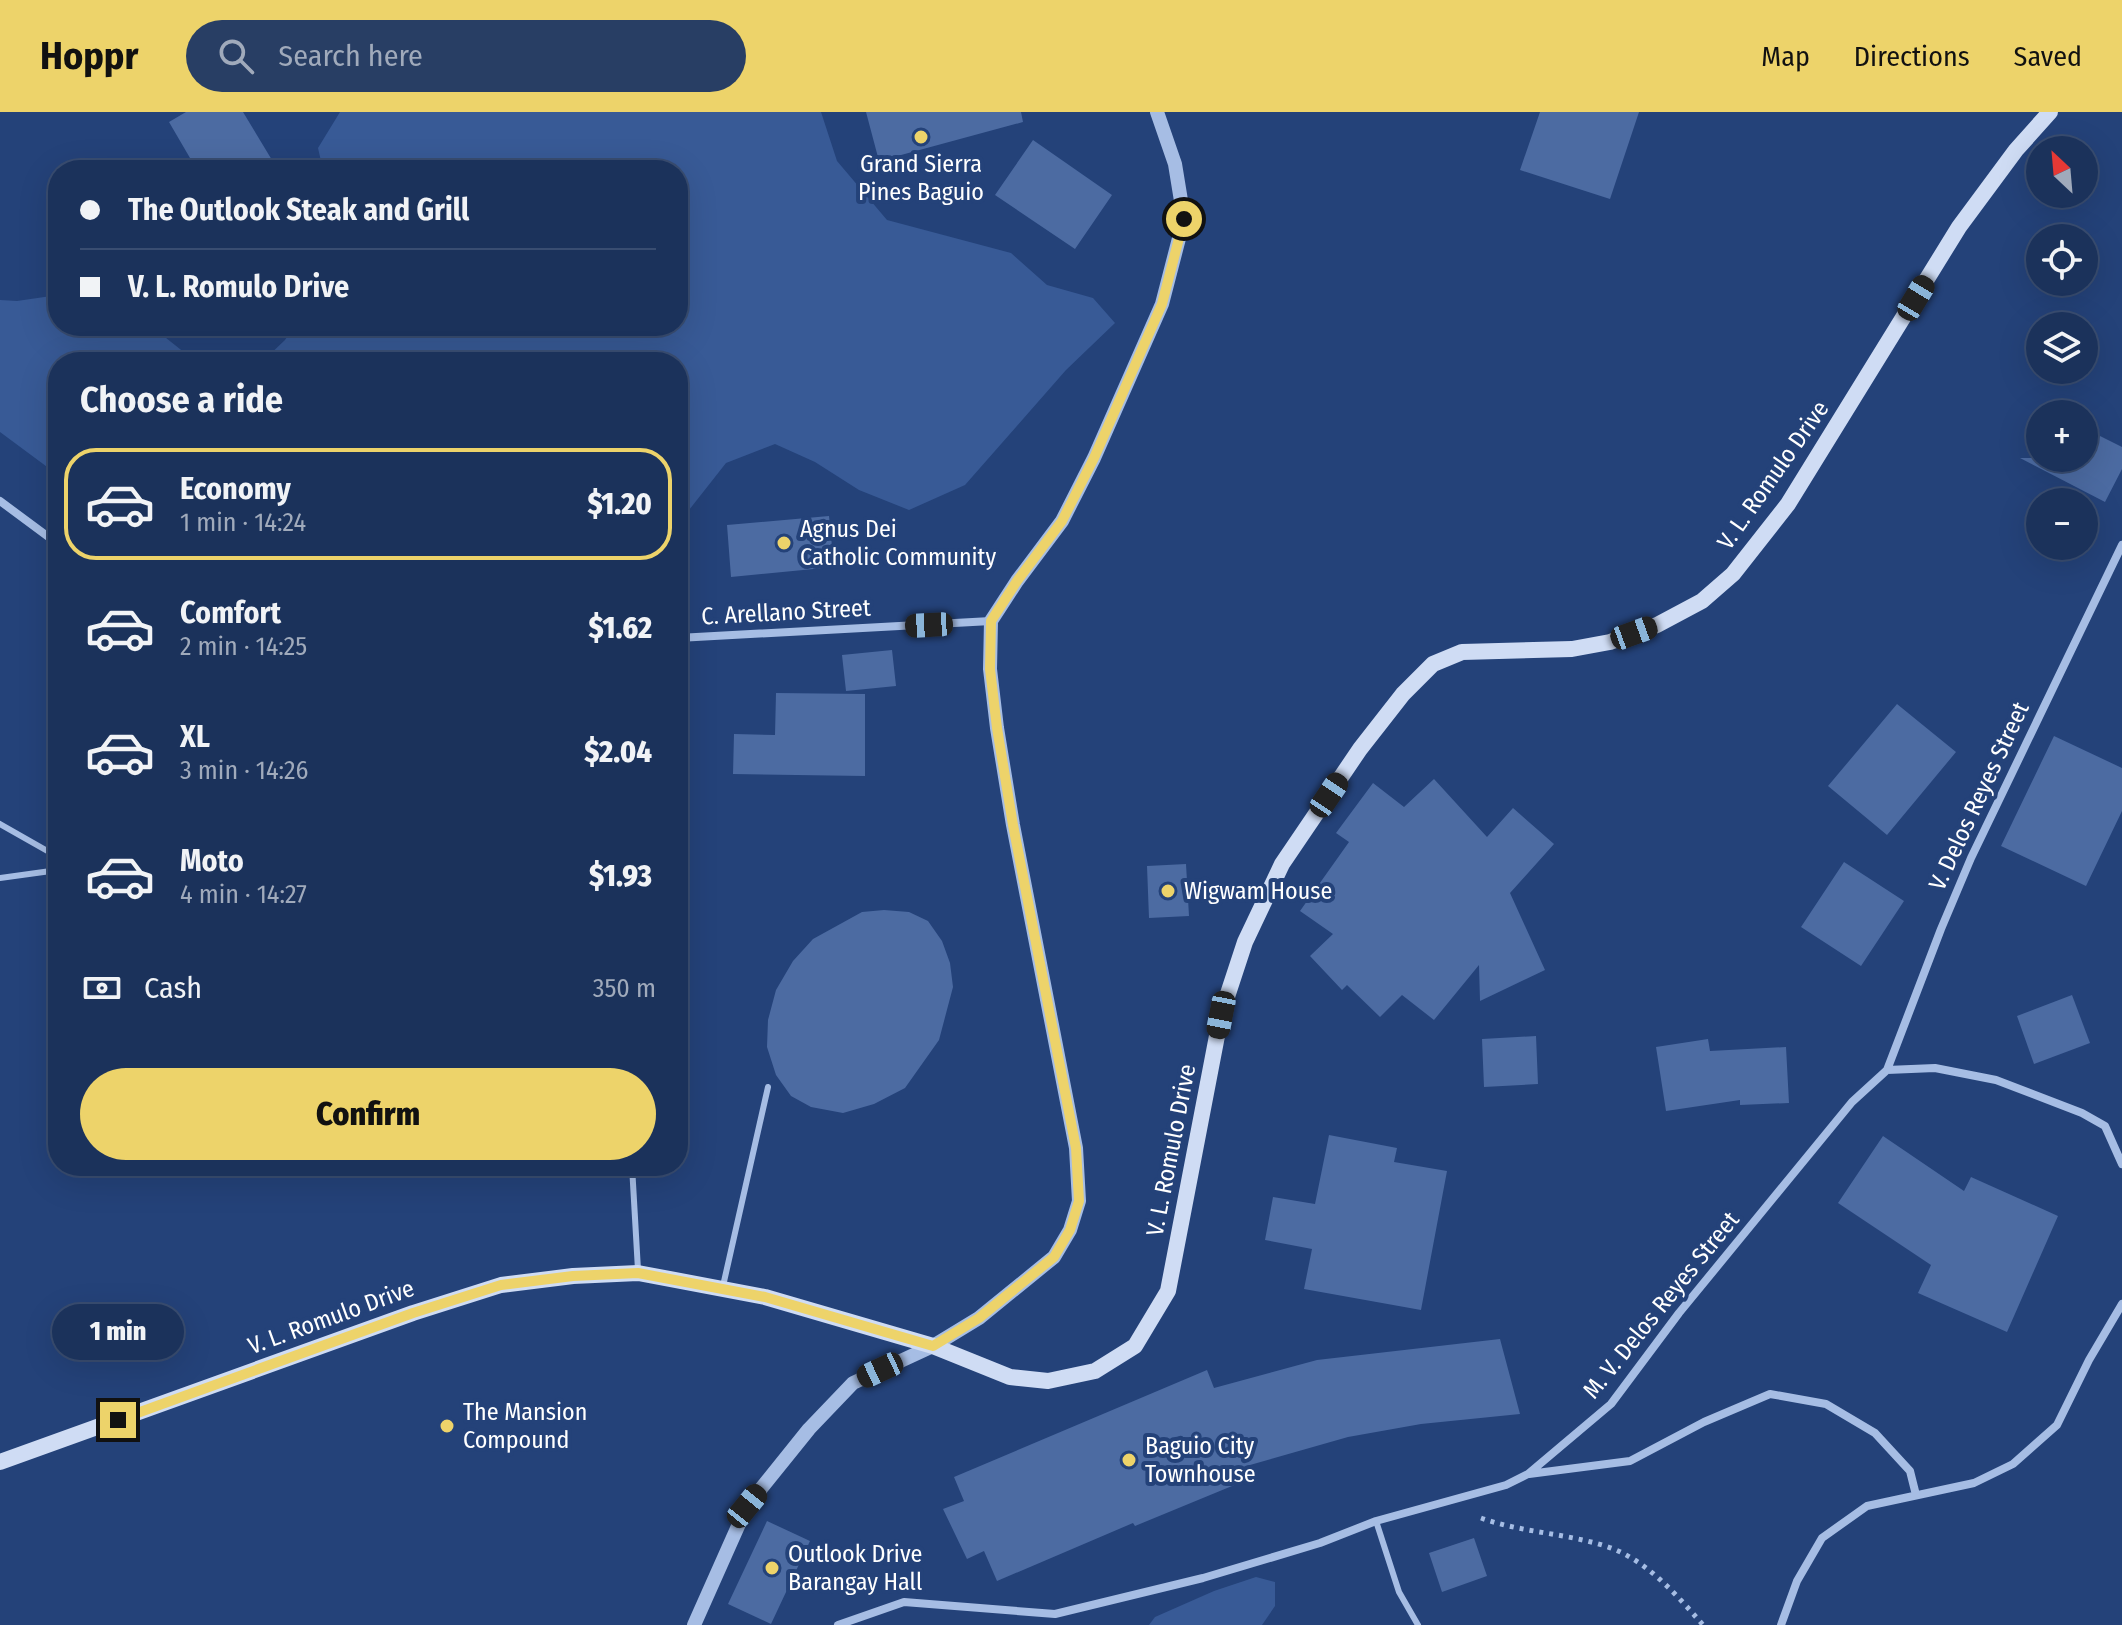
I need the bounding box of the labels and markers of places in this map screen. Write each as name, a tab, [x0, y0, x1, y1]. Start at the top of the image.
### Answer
marker: Grand Sierra Pines Baguio	[912, 128, 930, 146]
place label: Grand Sierra Pines Baguio	[858, 150, 984, 206]
place label: Agnus Dei Catholic Community	[800, 515, 996, 571]
marker: Agnus Dei Catholic Community	[775, 534, 793, 552]
place label: Wigwam House	[1184, 877, 1332, 905]
marker: Wigwam House	[1159, 882, 1177, 900]
place label: The Mansion Compound	[463, 1398, 587, 1454]
marker: The Mansion Compound	[438, 1417, 456, 1435]
place label: Baguio City Townhouse	[1145, 1432, 1256, 1488]
marker: Baguio City Townhouse	[1120, 1451, 1138, 1469]
place label: Outlook Drive Barangay Hall	[788, 1540, 922, 1596]
marker: Outlook Drive Barangay Hall	[763, 1559, 781, 1577]

